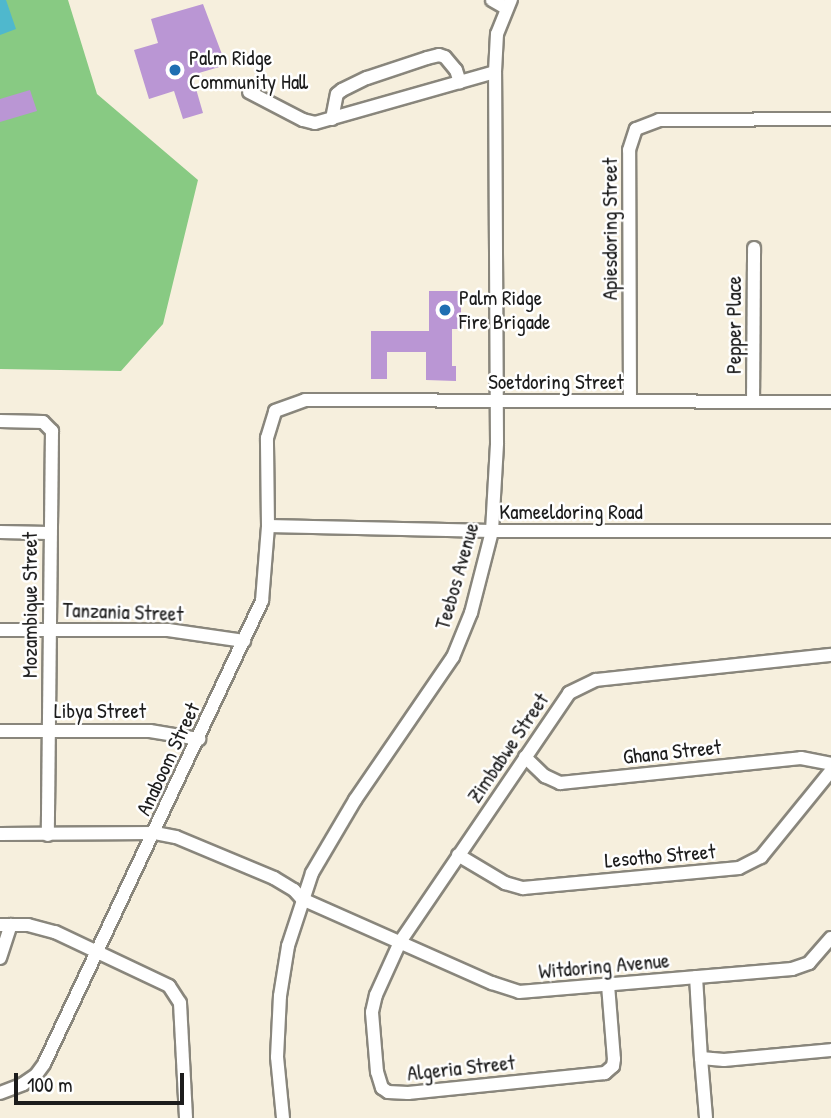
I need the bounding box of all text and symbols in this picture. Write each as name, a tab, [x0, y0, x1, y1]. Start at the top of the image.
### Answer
place label: Palm Ridge Community Hall	[189, 45, 308, 95]
marker: Palm Ridge Community Hall	[167, 62, 183, 78]
street label: Apiesdoring Street	[597, 158, 623, 300]
street label: Pepper Place	[721, 276, 747, 374]
place label: Palm Ridge Fire Brigade	[459, 285, 550, 335]
marker: Palm Ridge Fire Brigade	[437, 302, 453, 318]
street label: Soetdoring Street	[488, 369, 624, 395]
street label: Kameeldoring Road	[499, 499, 643, 525]
street label: Teebos Avenue	[430, 520, 484, 632]
street label: Mozambique Street	[17, 532, 43, 678]
street label: Tanzania Street	[62, 597, 184, 627]
street label: Zimbabwe Street	[462, 688, 554, 808]
street label: Libya Street	[54, 698, 146, 724]
street label: Anaboom Street	[131, 699, 205, 819]
street label: Ghana Street	[622, 734, 722, 770]
street label: Lesotho Street	[604, 839, 716, 873]
street label: Witdoring Avenue	[538, 948, 670, 984]
street label: Algeria Street	[406, 1050, 516, 1086]
scale bar	[18, 1058, 187, 1102]
text: 100 m	[27, 1070, 73, 1099]

